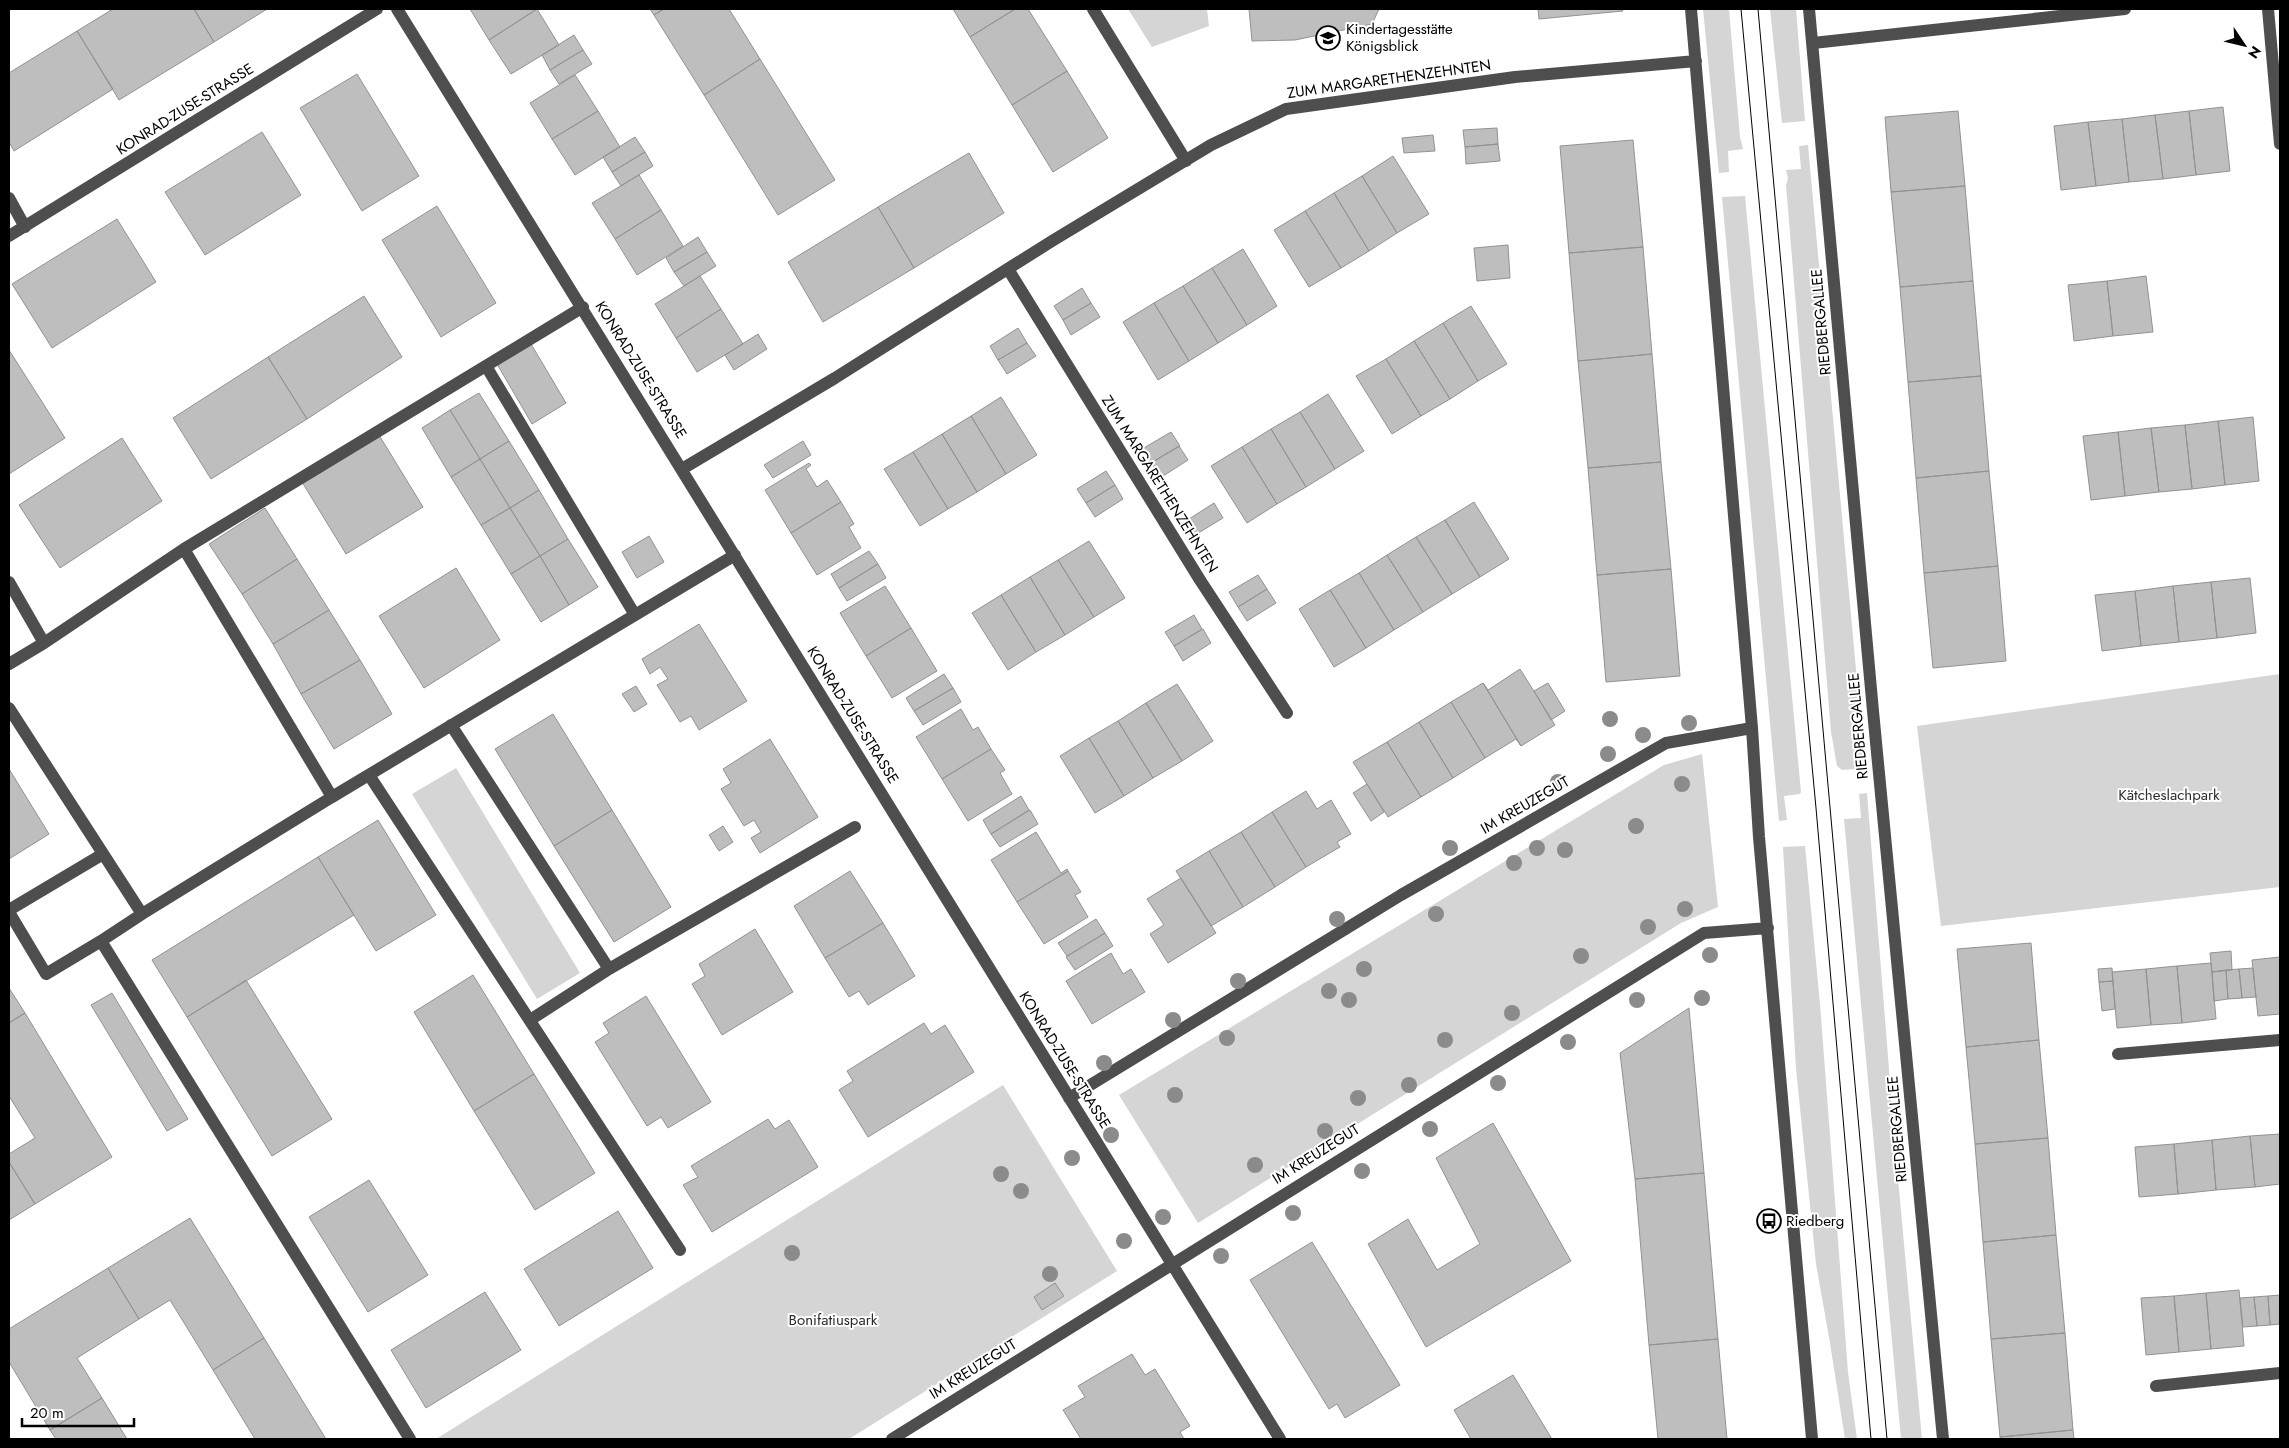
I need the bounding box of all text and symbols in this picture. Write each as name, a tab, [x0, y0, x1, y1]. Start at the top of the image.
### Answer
place label: Kindertagesstätte Königsblick	[1346, 18, 1453, 57]
north arrow	[2219, 20, 2269, 70]
school or university icon: Kindertagesstätte Königsblick	[1315, 25, 1341, 51]
text: N	[2243, 42, 2266, 63]
street label: ZUM MARGARETHENZEHNTEN	[1286, 54, 1492, 104]
street label: KONRAD-ZUSE-STRASSE	[112, 58, 258, 160]
street label: RIEDBERGALLEE	[1805, 268, 1837, 376]
street label: KONRAD-ZUSE-STRASSE	[590, 297, 692, 443]
street label: ZUM MARGARETHENZEHNTEN	[1096, 391, 1224, 577]
street label: KONRAD-ZUSE-STRASSE	[802, 642, 904, 788]
street label: RIEDBERGALLEE	[1842, 672, 1874, 780]
street label: IM KREUZEGUT	[1477, 771, 1573, 839]
park label: Kätcheslachpark	[2118, 784, 2220, 806]
street label: KONRAD-ZUSE-STRASSE	[1014, 987, 1116, 1133]
street label: RIEDBERGALLEE	[1881, 1075, 1913, 1183]
street label: IM KREUZEGUT	[1268, 1118, 1364, 1190]
bus stop icon: Riedberg	[1756, 1208, 1782, 1234]
place label: Riedberg	[1786, 1210, 1844, 1232]
park label: Bonifatiuspark	[789, 1309, 878, 1331]
street label: IM KREUZEGUT	[925, 1333, 1021, 1405]
scale bar	[22, 1396, 135, 1428]
text: 20 m	[30, 1402, 64, 1424]

